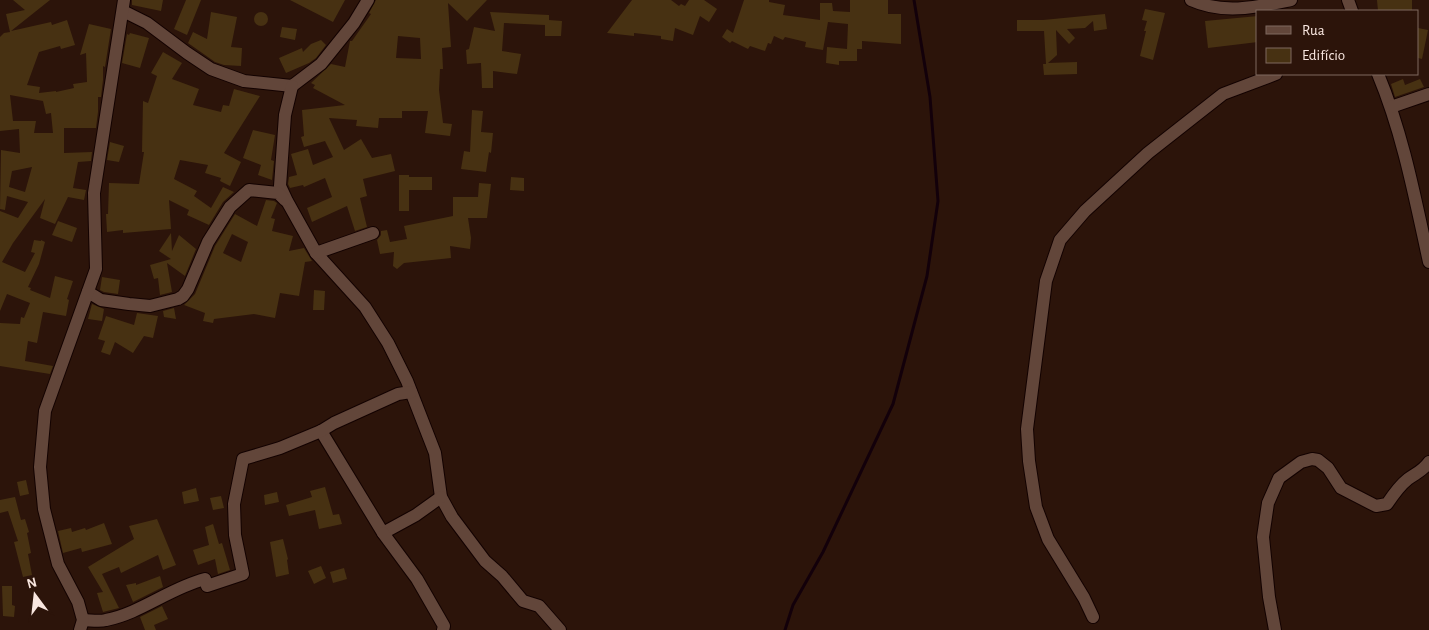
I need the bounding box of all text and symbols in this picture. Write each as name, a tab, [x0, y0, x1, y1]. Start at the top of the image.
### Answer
legend	[1256, 10, 1419, 75]
text: Rua	[1302, 23, 1325, 38]
text: Edifício	[1302, 48, 1345, 63]
north arrow	[10, 570, 60, 620]
text: N	[25, 575, 38, 591]

